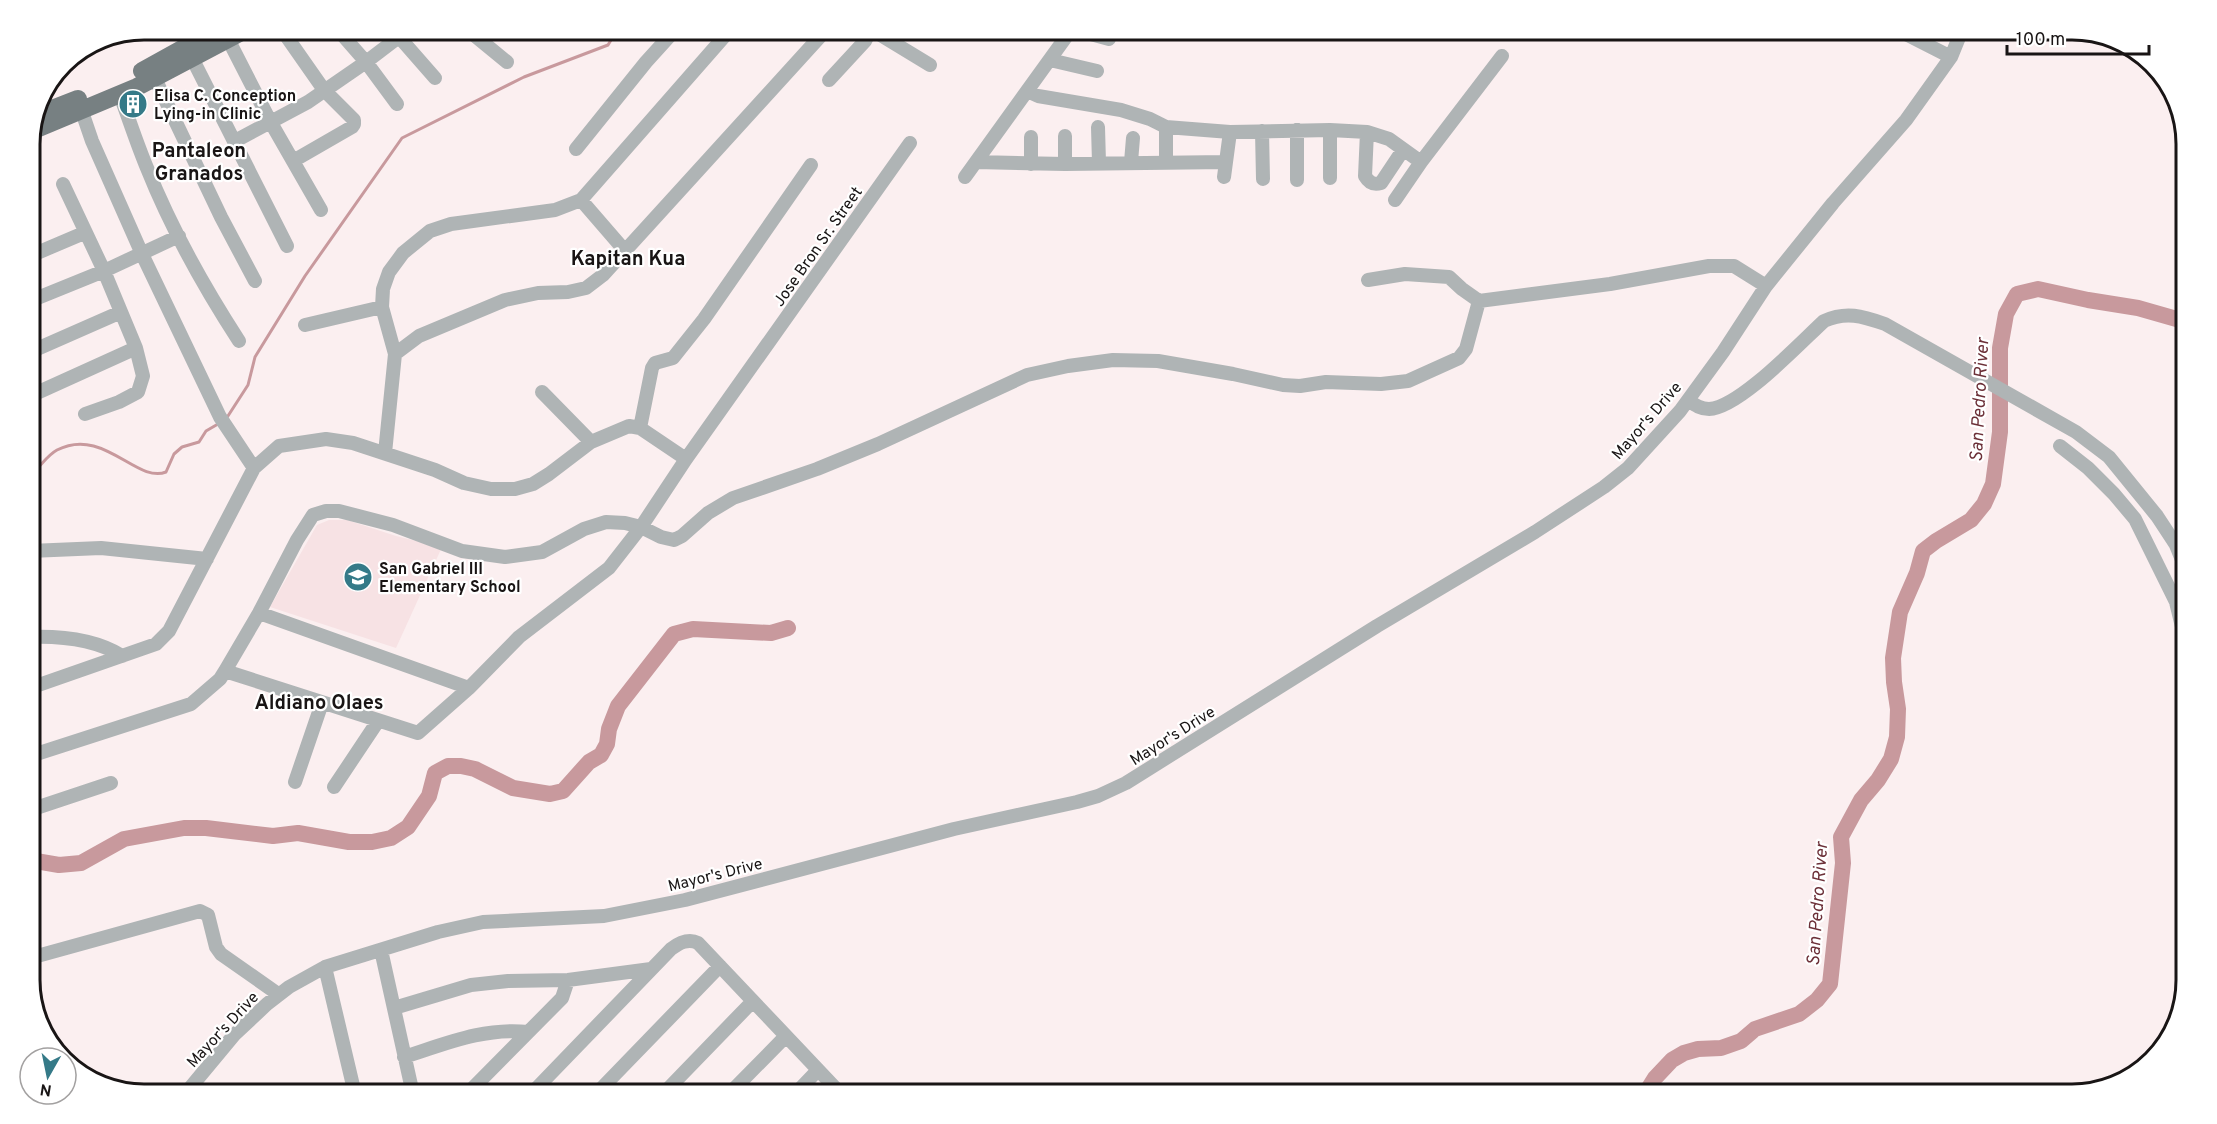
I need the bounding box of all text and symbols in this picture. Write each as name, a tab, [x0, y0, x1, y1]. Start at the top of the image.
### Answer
scale bar	[2007, 18, 2150, 56]
text: 100 m	[2016, 29, 2065, 52]
place label: Elisa C. Conception Lying-in Clinic	[154, 87, 296, 125]
building icon: Elisa C. Conception Lying-in Clinic	[117, 88, 149, 120]
district label: Pantaleon Granados	[152, 139, 246, 188]
street label: Jose Bron Sr. Street	[770, 183, 868, 311]
district label: Kapitan Kua	[571, 247, 685, 273]
water label: San Pedro River	[1966, 335, 1995, 463]
street label: Mayor's Drive	[1608, 378, 1687, 464]
place label: San Gabriel III Elementary School	[379, 560, 521, 598]
school or university icon: San Gabriel III Elementary School	[342, 561, 374, 593]
district label: Aldiano Olaes	[254, 691, 384, 717]
street label: Mayor's Drive	[1127, 703, 1219, 771]
water label: San Pedro River	[1803, 839, 1834, 967]
street label: Mayor's Drive	[666, 855, 765, 897]
street label: Mayor's Drive	[183, 988, 264, 1073]
north arrow	[18, 1046, 78, 1106]
text: N	[39, 1078, 53, 1100]

